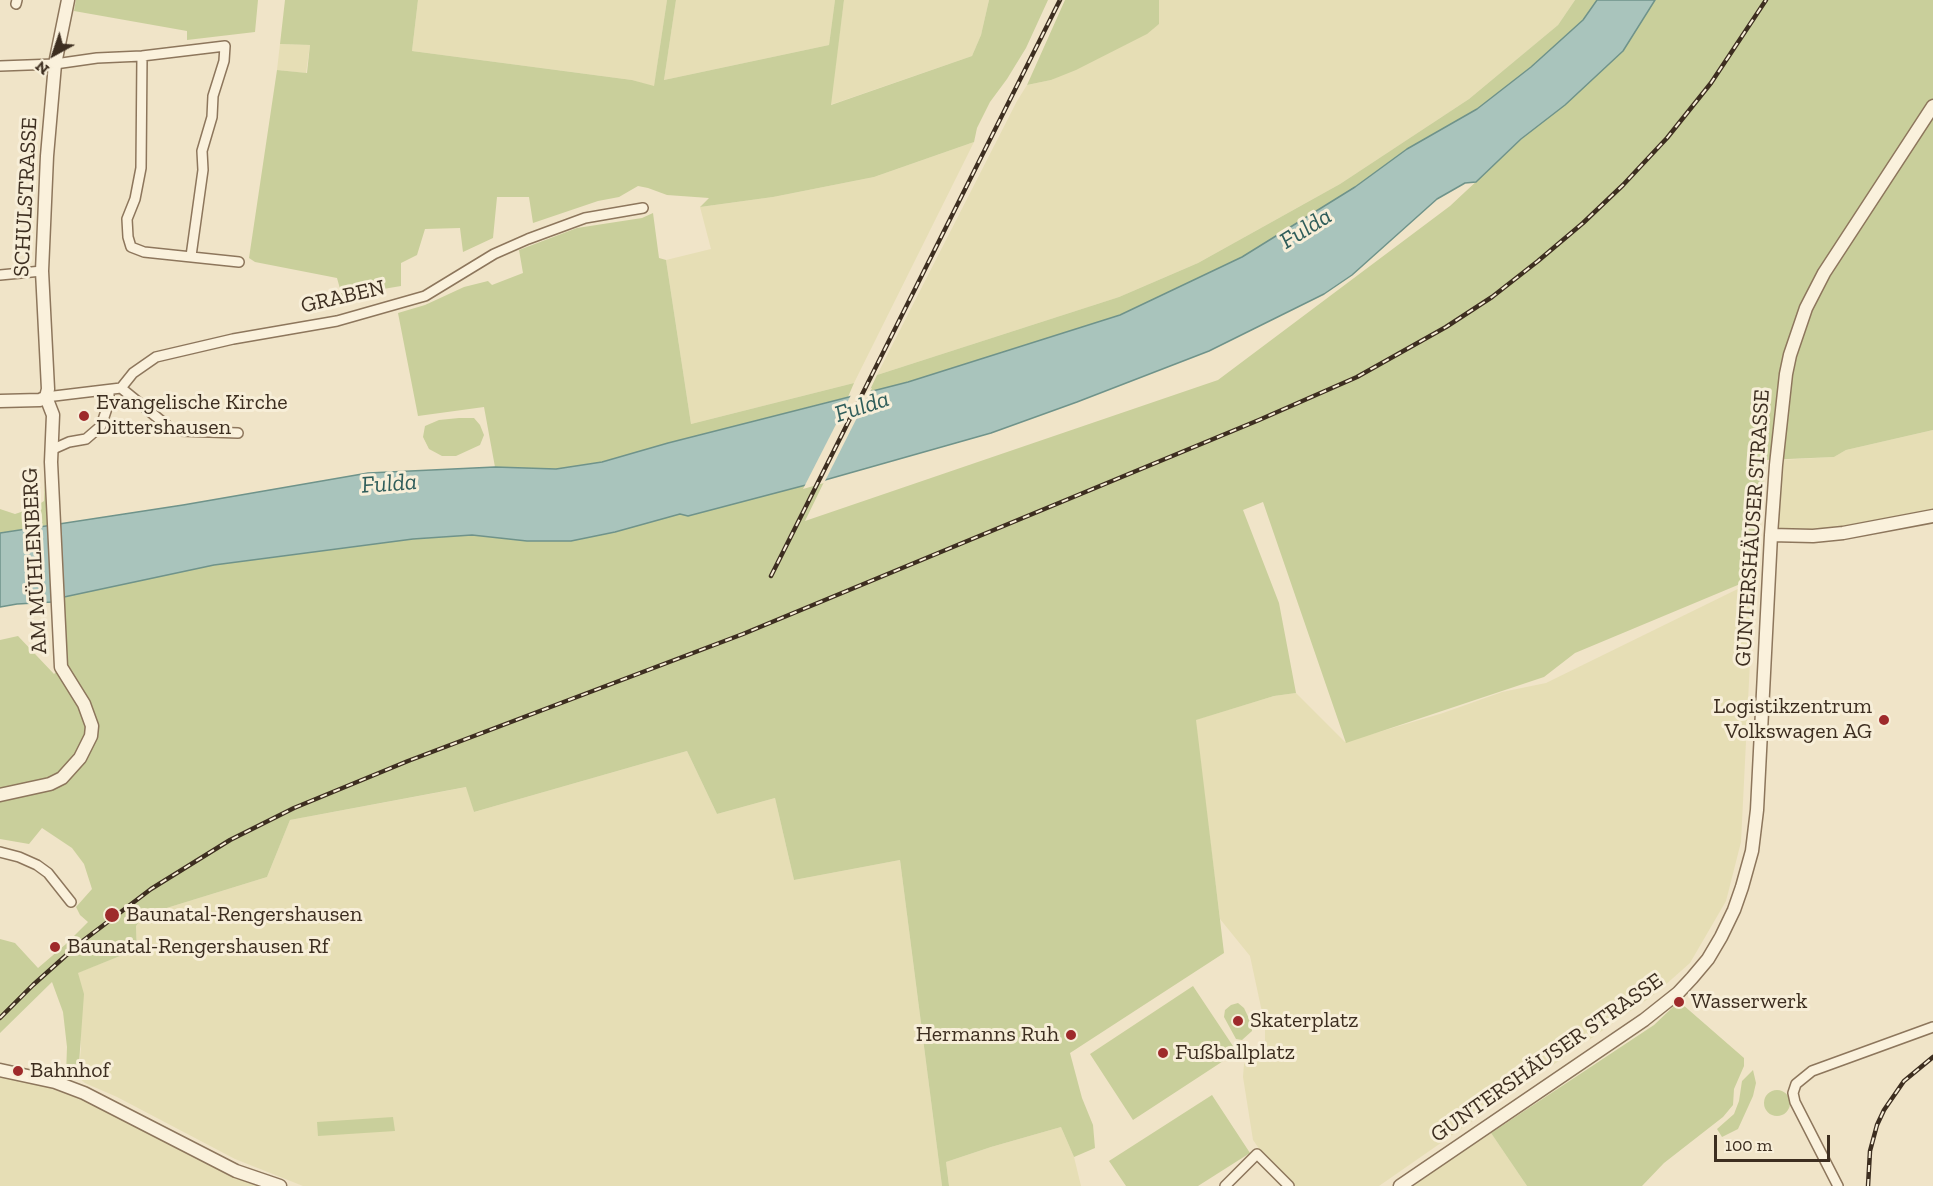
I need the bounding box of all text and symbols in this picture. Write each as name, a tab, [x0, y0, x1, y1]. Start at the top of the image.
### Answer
north arrow	[24, 24, 84, 84]
text: N	[31, 57, 53, 79]
street label: SCHULSTRASSE	[9, 116, 43, 278]
water label: Fulda	[1275, 202, 1337, 256]
street label: GRABEN	[298, 275, 388, 319]
water label: Fulda	[831, 385, 893, 429]
street label: GUNTERSHÄUSER STRASSE	[1730, 389, 1776, 667]
place label: Evangelische Kirche Dittershausen	[96, 390, 288, 442]
marker: Evangelische Kirche Dittershausen	[77, 409, 91, 423]
street label: AM MÜHLENBERG	[17, 467, 53, 655]
water label: Fulda	[360, 468, 418, 500]
place label: Logistikzentrum Volkswagen AG	[1713, 694, 1872, 746]
marker: Logistikzentrum Volkswagen AG	[1877, 713, 1891, 727]
place label: Baunatal-Rengershausen	[126, 902, 362, 928]
marker: Baunatal-Rengershausen	[103, 906, 121, 924]
place label: Baunatal-Rengershausen Rf	[67, 934, 329, 960]
marker: Baunatal-Rengershausen Rf	[48, 940, 62, 954]
street label: GUNTERSHÄUSER STRASSE	[1426, 968, 1668, 1148]
place label: Wasserwerk	[1691, 989, 1808, 1015]
marker: Wasserwerk	[1672, 995, 1686, 1009]
place label: Skaterplatz	[1250, 1008, 1358, 1034]
marker: Skaterplatz	[1231, 1014, 1245, 1028]
place label: Hermanns Ruh	[916, 1022, 1059, 1048]
marker: Hermanns Ruh	[1064, 1028, 1078, 1042]
place label: Fußballplatz	[1175, 1040, 1295, 1066]
marker: Fußballplatz	[1156, 1046, 1170, 1060]
place label: Bahnhof	[30, 1058, 109, 1084]
marker: Bahnhof	[11, 1064, 25, 1078]
scale bar	[1717, 1123, 1832, 1161]
text: 100 m	[1725, 1134, 1772, 1156]

